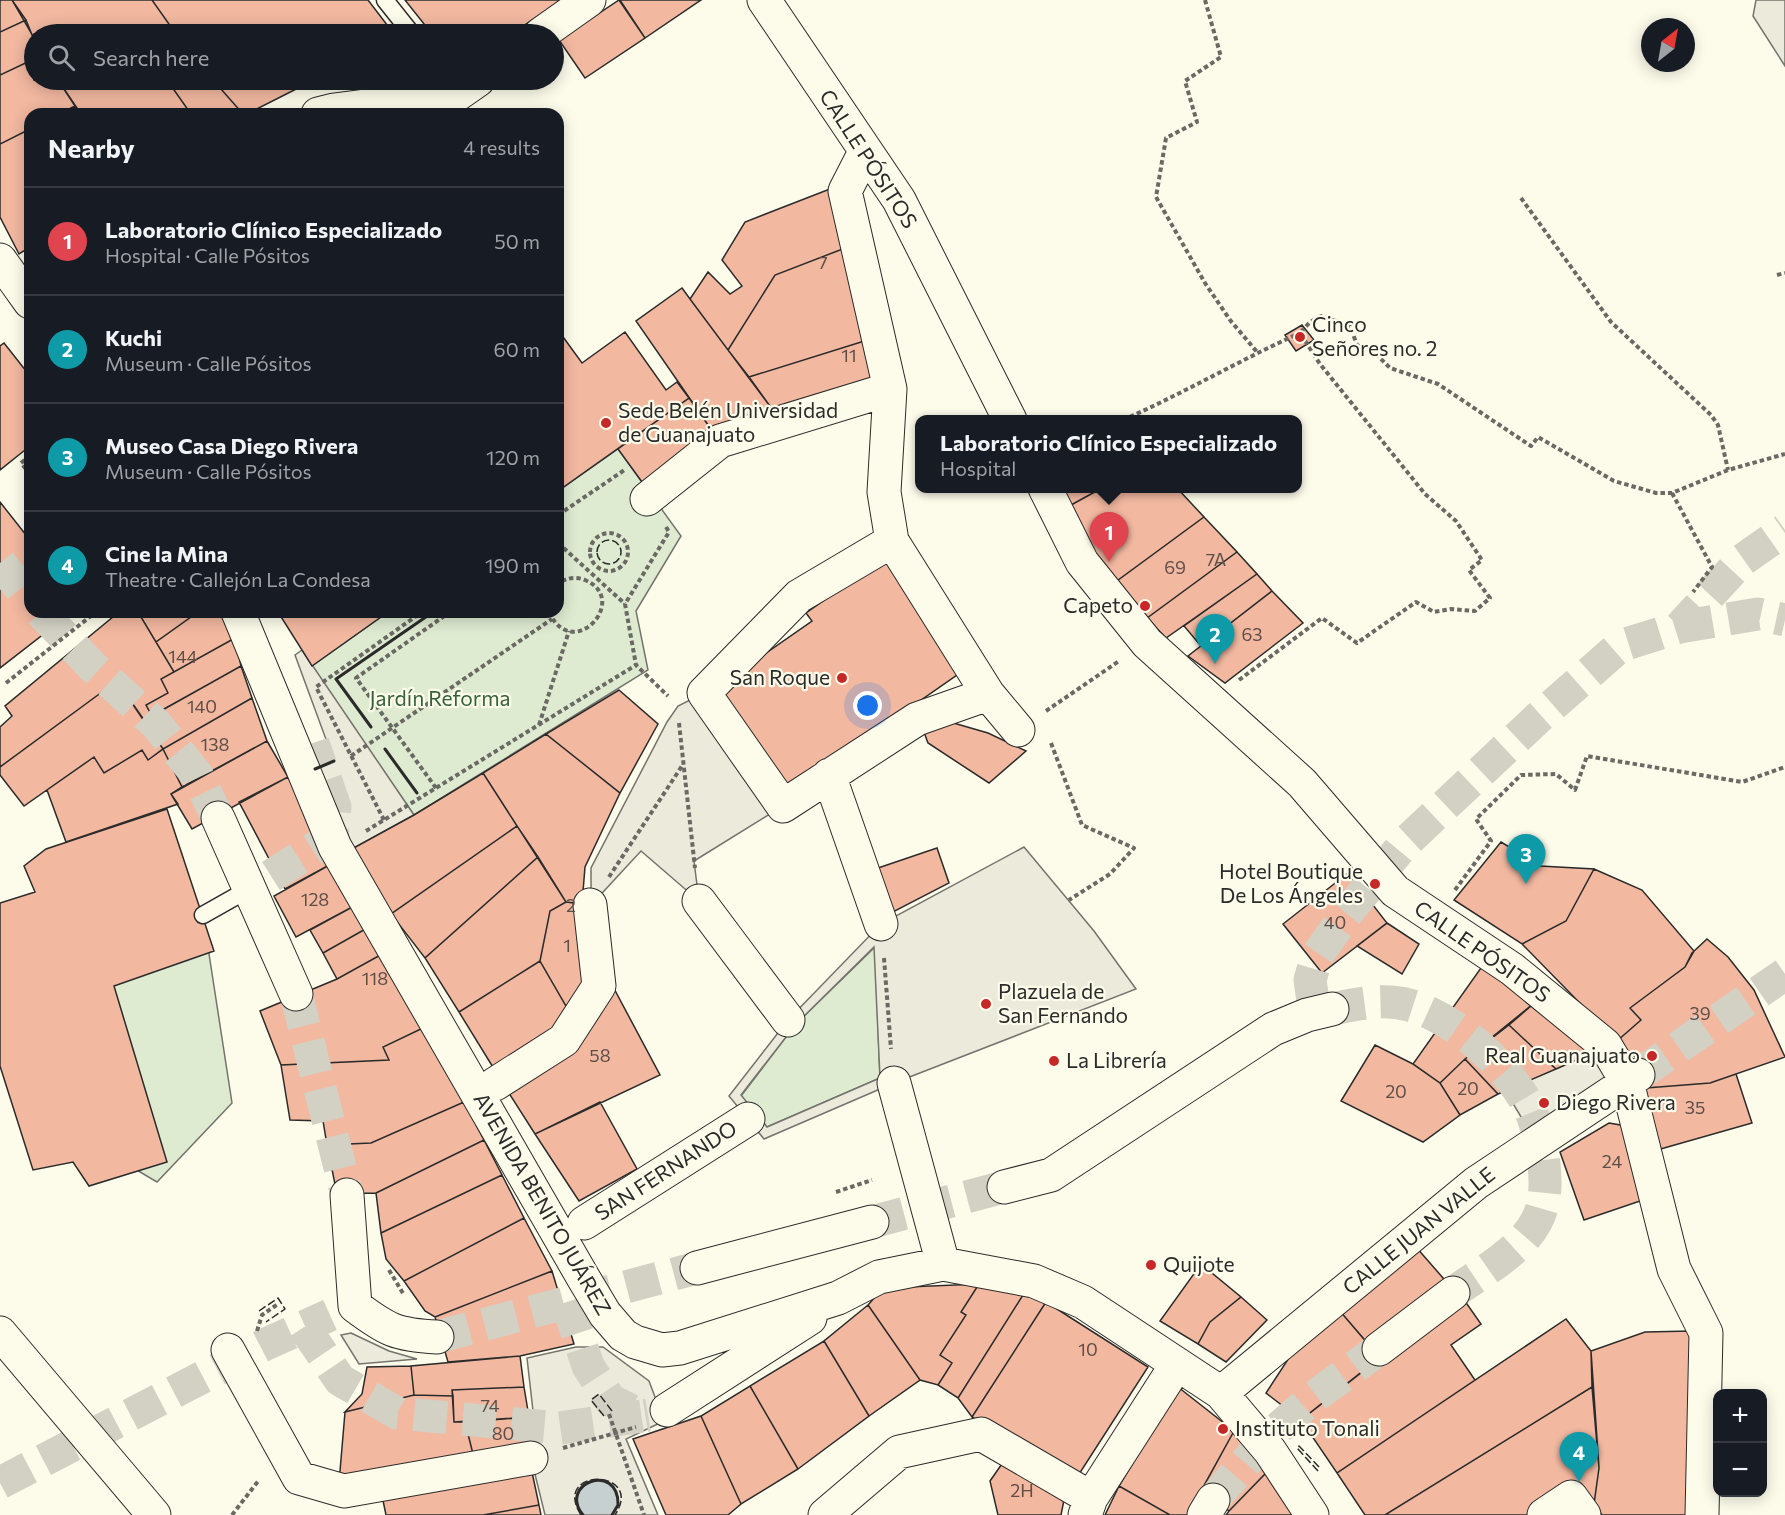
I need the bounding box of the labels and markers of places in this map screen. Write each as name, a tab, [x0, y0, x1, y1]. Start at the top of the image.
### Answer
place label: Cinco Señores no. 2	[1312, 311, 1437, 360]
marker: Cinco Señores no. 2	[1293, 330, 1307, 344]
place label: Sede Belén Universidad de Guanajuato	[618, 397, 838, 446]
marker: Sede Belén Universidad de Guanajuato	[599, 416, 613, 430]
pin: 1	[1090, 512, 1128, 562]
place label: Capeto	[1063, 592, 1133, 617]
marker: Capeto	[1138, 599, 1152, 613]
pin: 2	[1196, 614, 1234, 664]
place label: San Roque	[730, 664, 830, 689]
marker: San Roque	[835, 671, 849, 685]
pin: 3	[1506, 834, 1546, 884]
place label: Hotel Boutique De Los Ángeles	[1219, 858, 1363, 907]
marker: Hotel Boutique De Los Ángeles	[1368, 877, 1382, 891]
place label: Plazuela de San Fernando	[998, 978, 1128, 1027]
marker: Plazuela de San Fernando	[979, 997, 993, 1011]
place label: Real Guanajuato	[1485, 1042, 1640, 1067]
place label: La Librería	[1066, 1047, 1167, 1072]
marker: Real Guanajuato	[1645, 1049, 1659, 1063]
marker: La Librería	[1047, 1054, 1061, 1068]
place label: Diego Rivera	[1556, 1089, 1676, 1114]
marker: Diego Rivera	[1537, 1096, 1551, 1110]
place label: Quijote	[1163, 1251, 1235, 1276]
marker: Quijote	[1144, 1258, 1158, 1272]
place label: Instituto Tonali	[1235, 1415, 1380, 1440]
marker: Instituto Tonali	[1216, 1422, 1230, 1436]
pin: 4	[1560, 1432, 1598, 1482]

